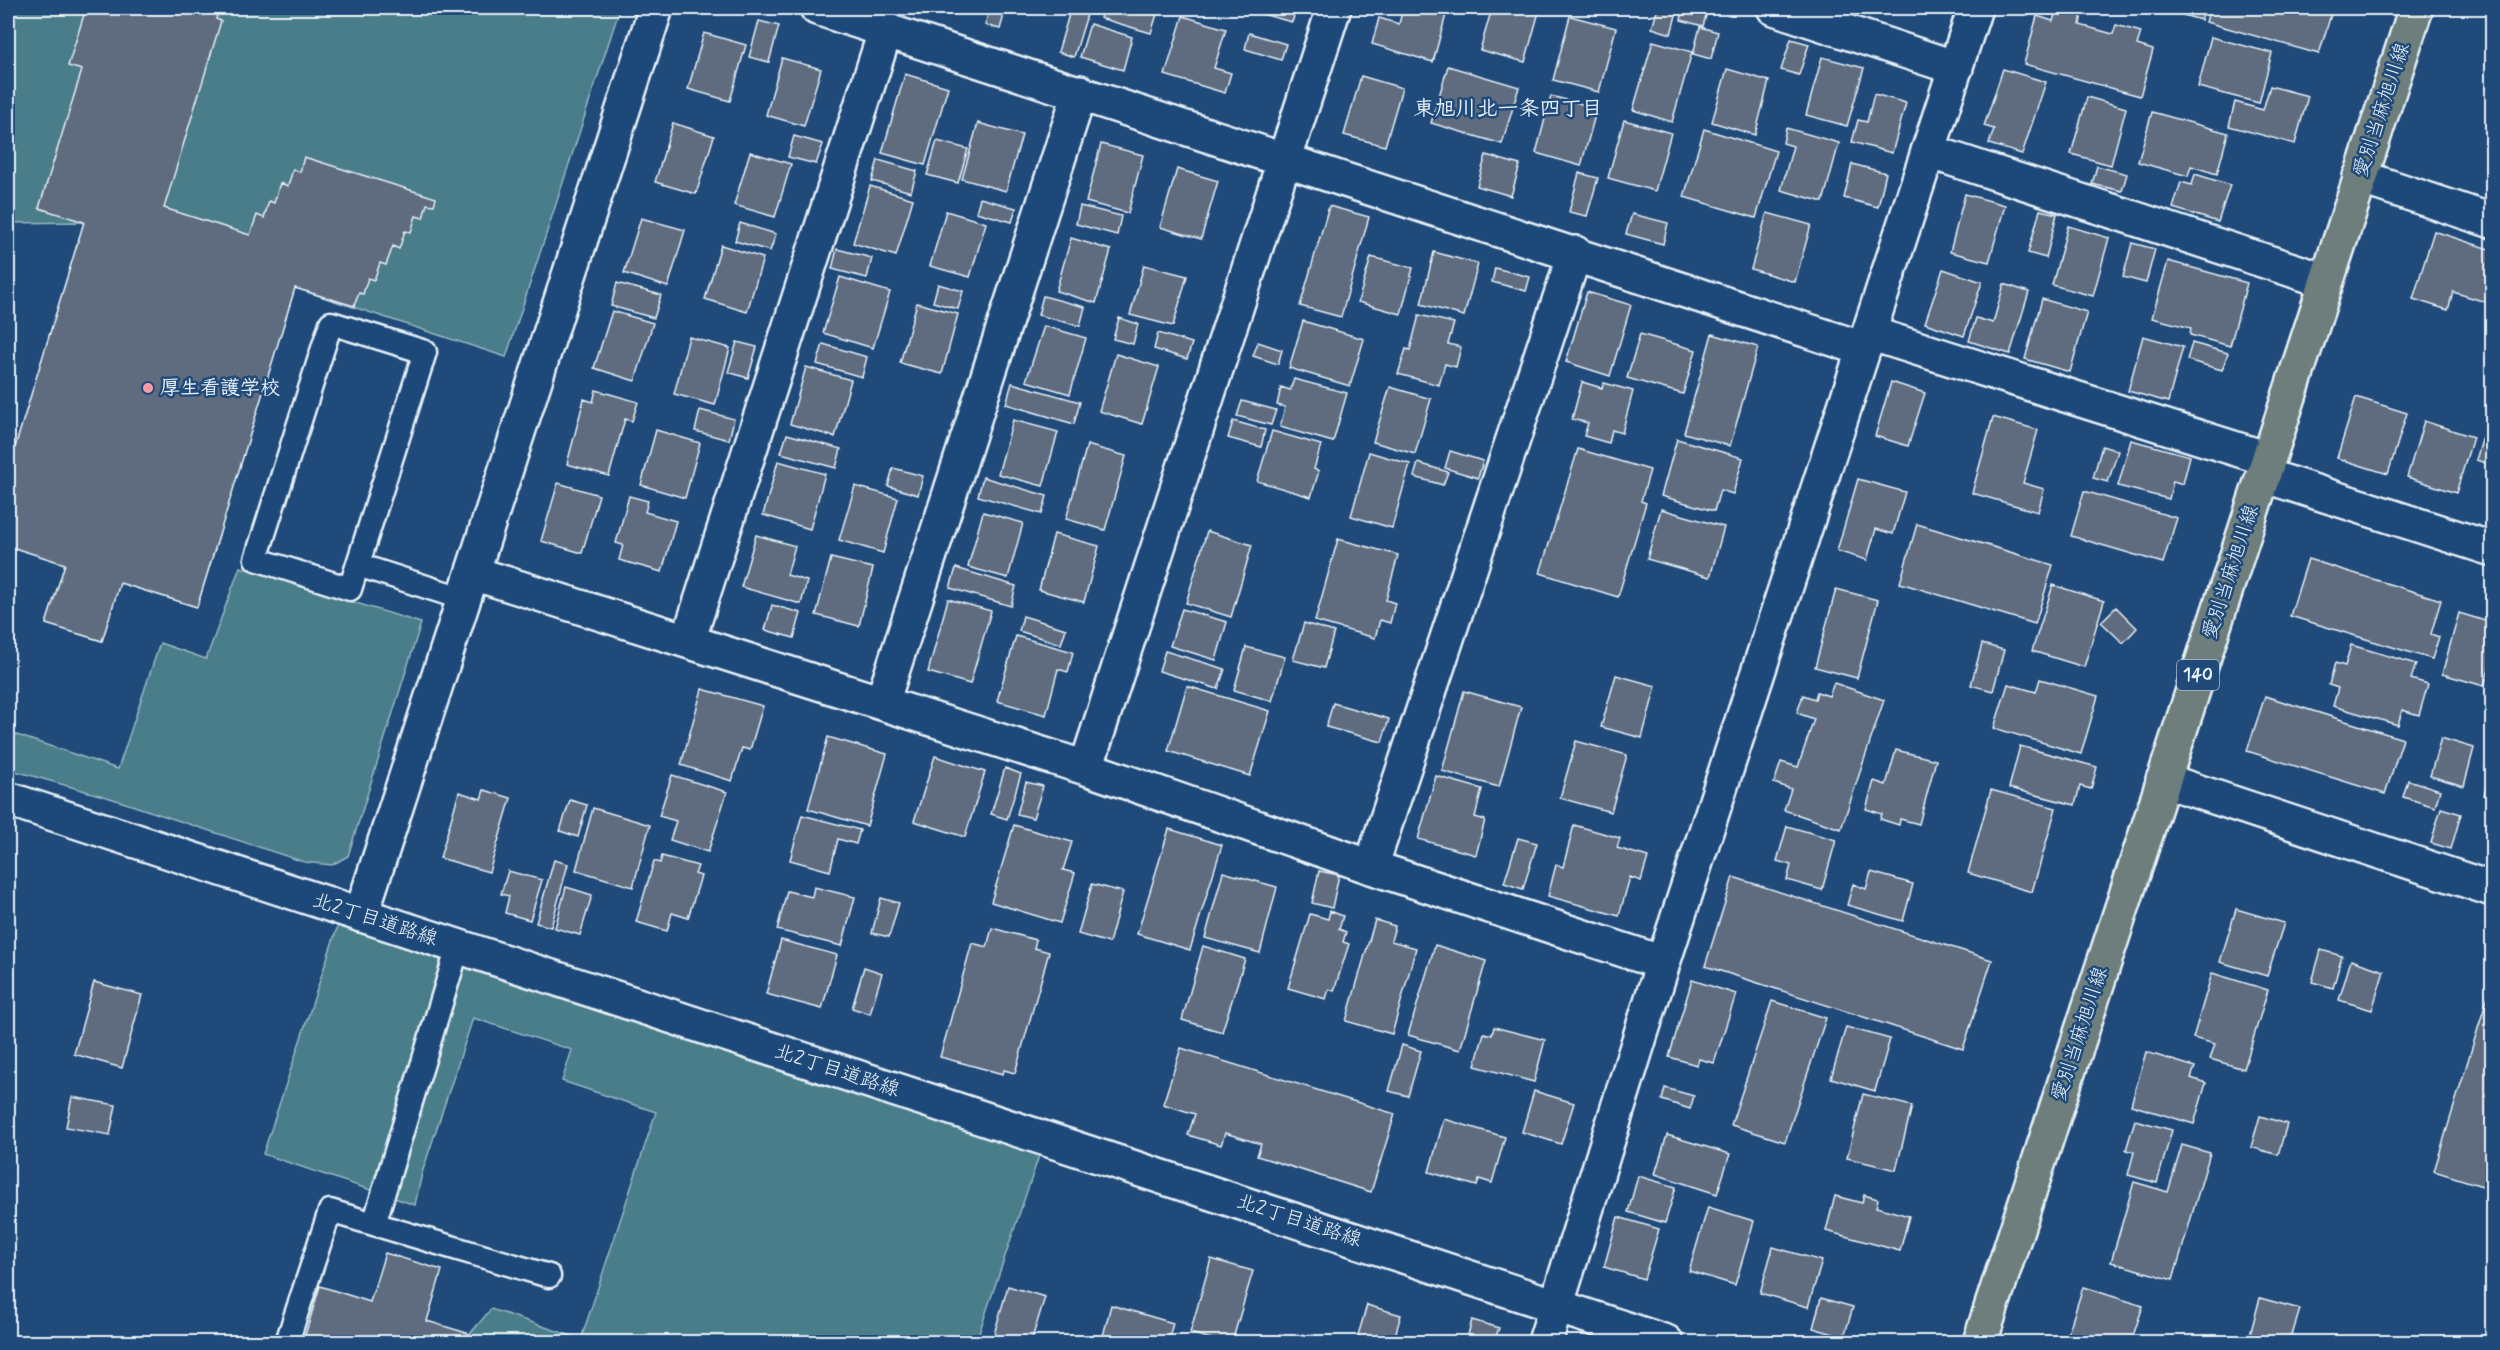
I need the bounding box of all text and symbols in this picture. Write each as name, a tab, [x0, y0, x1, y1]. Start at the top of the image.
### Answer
street label: 愛別当麻旭川線	[2348, 39, 2416, 181]
district label: 東旭川北一条四丁目	[1414, 95, 1603, 123]
place label: 厚生看護学校	[160, 375, 280, 402]
marker: 厚生看護学校	[141, 381, 155, 395]
street label: 愛別当麻旭川線	[2197, 501, 2265, 643]
road number: 140	[2177, 660, 2219, 690]
street label: 北2丁目道路線	[309, 887, 441, 953]
street label: 愛別当麻旭川線	[2046, 963, 2114, 1105]
street label: 北2丁目道路線	[771, 1038, 903, 1104]
street label: 北2丁目道路線	[1233, 1188, 1365, 1254]

